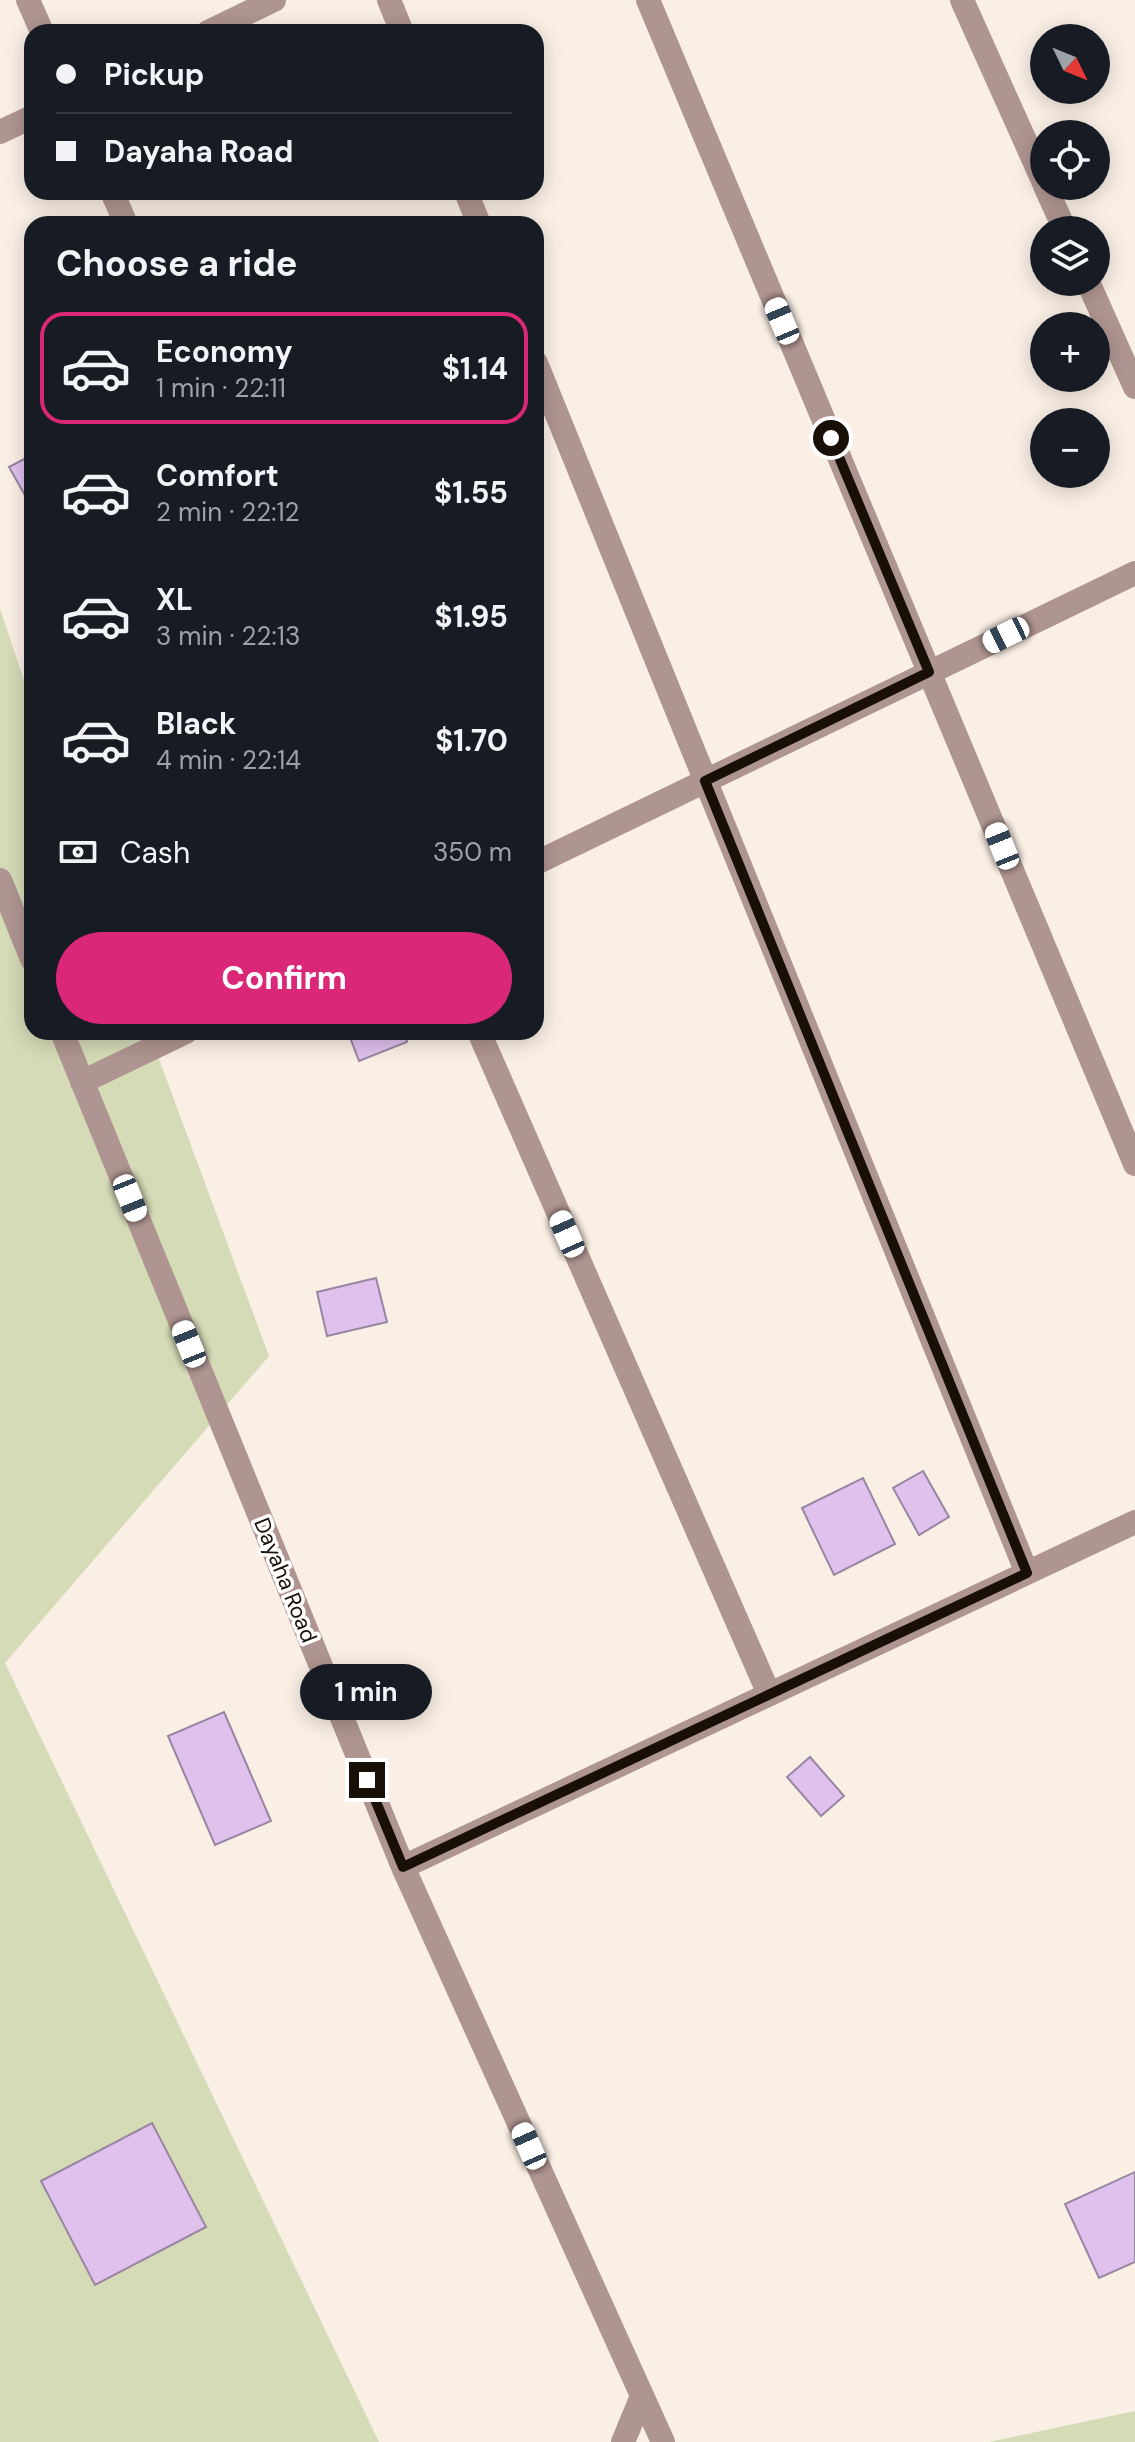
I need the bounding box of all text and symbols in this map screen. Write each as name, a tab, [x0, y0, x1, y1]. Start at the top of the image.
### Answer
north arrow	[1030, 24, 1110, 104]
map controls	[1030, 24, 1110, 488]
text: Pickup	[104, 55, 204, 94]
button: locate	[1030, 120, 1110, 200]
text: Dayaha Road	[104, 132, 293, 171]
button: layers	[1030, 216, 1110, 296]
text: Choose a ride	[56, 240, 297, 287]
car	[762, 294, 802, 348]
button: +	[1030, 312, 1110, 392]
icon: car	[60, 332, 132, 404]
text: Economy	[156, 332, 293, 371]
text: $1.14	[442, 349, 508, 388]
text: 1 min · 22:11	[156, 371, 286, 405]
button: −	[1030, 408, 1110, 488]
route start	[813, 420, 849, 456]
icon: car	[60, 456, 132, 528]
text: Comfort	[156, 456, 279, 495]
text: $1.55	[434, 473, 508, 512]
text: 2 min · 22:12	[156, 495, 300, 529]
icon: car	[60, 580, 132, 652]
text: XL	[156, 580, 193, 619]
text: $1.95	[435, 597, 508, 636]
car	[979, 614, 1033, 656]
text: 3 min · 22:13	[156, 619, 300, 653]
icon: car	[60, 704, 132, 776]
text: Black	[156, 704, 236, 743]
text: $1.70	[435, 721, 508, 760]
text: 4 min · 22:14	[156, 743, 301, 777]
car	[982, 819, 1022, 873]
icon: cash	[56, 830, 100, 874]
text: Cash	[120, 833, 190, 872]
text: 350 m	[433, 835, 512, 869]
button: Confirm	[56, 932, 512, 1024]
car	[110, 1171, 150, 1225]
car	[546, 1207, 588, 1261]
car	[169, 1317, 209, 1371]
street label: Dayaha Road	[247, 1514, 324, 1647]
callout: 1 min	[301, 1664, 433, 1720]
text: 1 min	[334, 1675, 398, 1709]
route end	[349, 1762, 385, 1798]
car	[508, 2119, 550, 2173]

